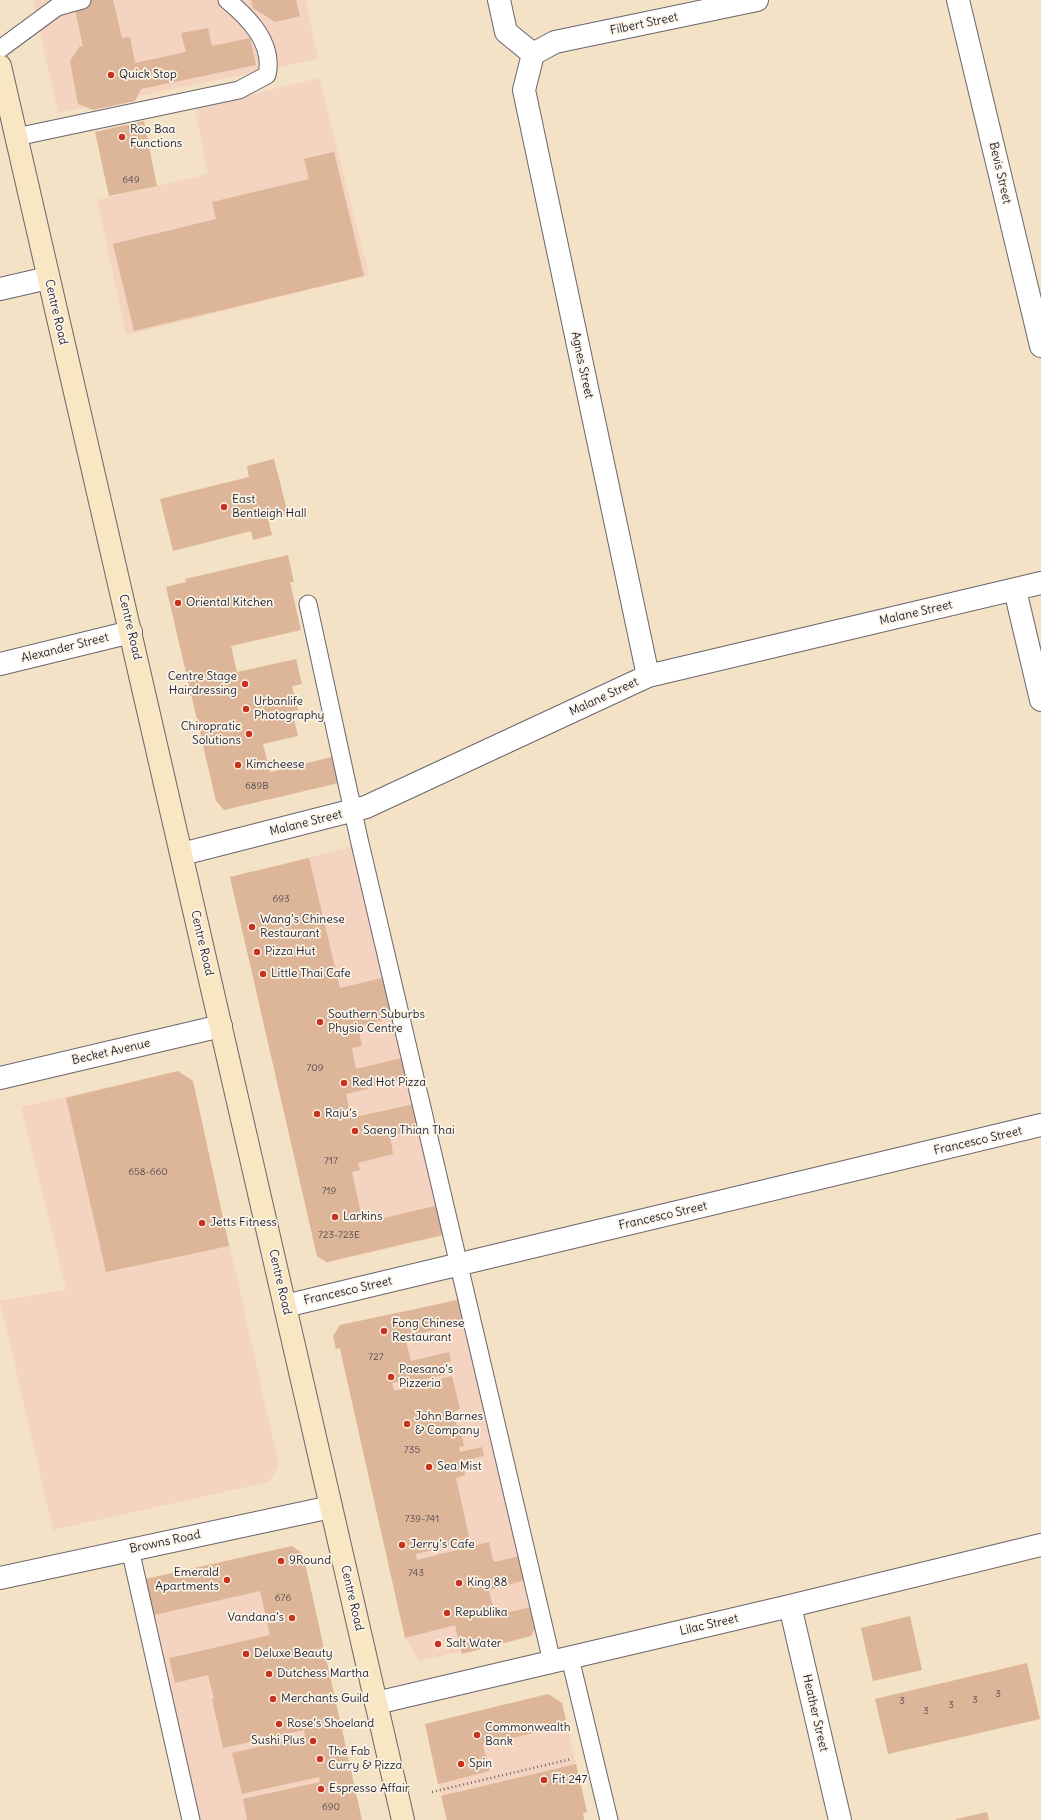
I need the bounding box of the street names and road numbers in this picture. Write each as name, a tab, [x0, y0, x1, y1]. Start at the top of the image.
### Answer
street label: Filbert Street	[609, 10, 679, 38]
street label: Bevis Street	[986, 141, 1014, 205]
street label: Centre Road	[41, 278, 71, 346]
street label: Agnes Street	[568, 330, 596, 400]
street label: Centre Road	[115, 593, 145, 661]
street label: Malane Street	[878, 598, 954, 628]
street label: Alexander Street	[20, 630, 110, 666]
street label: Malane Street	[567, 675, 641, 719]
street label: Malane Street	[268, 807, 344, 839]
street label: Centre Road	[187, 909, 217, 977]
street label: Becket Avenue	[70, 1036, 152, 1068]
street label: Francesco Street	[932, 1124, 1024, 1158]
street label: Francesco Street	[617, 1199, 709, 1233]
street label: Centre Road	[265, 1248, 295, 1316]
street label: Francesco Street	[302, 1274, 394, 1308]
street label: Browns Road	[128, 1527, 202, 1557]
street label: Centre Road	[337, 1564, 367, 1632]
street label: Lilac Street	[678, 1611, 740, 1639]
street label: Heather Street	[799, 1673, 831, 1753]

